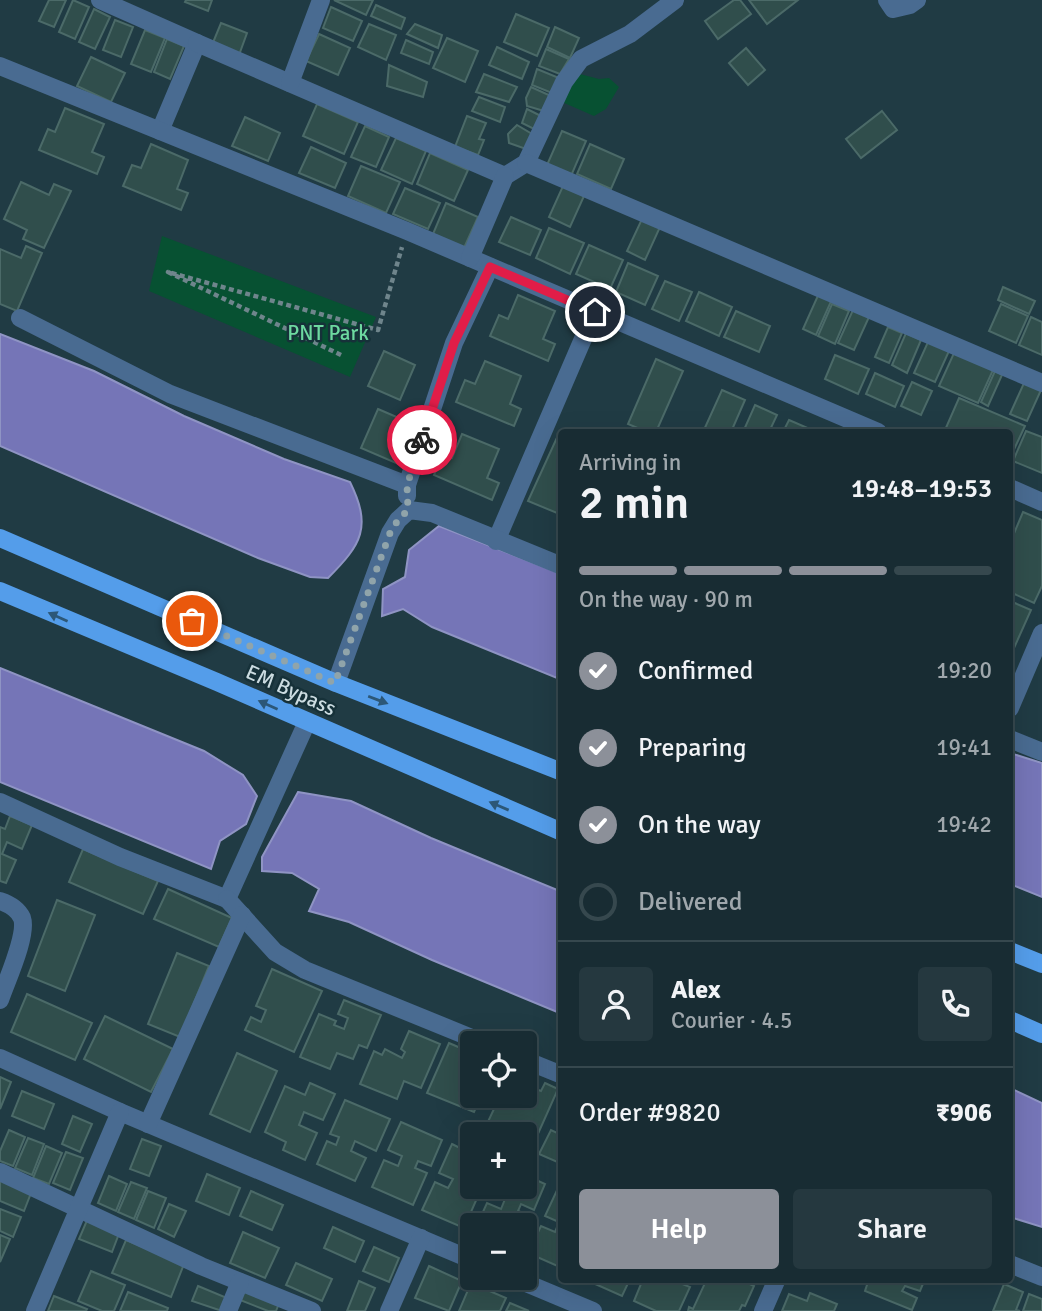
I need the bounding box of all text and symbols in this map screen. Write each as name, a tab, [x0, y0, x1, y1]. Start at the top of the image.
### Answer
pin	[565, 282, 625, 342]
icon: home	[576, 293, 614, 331]
park label: PNT Park	[287, 320, 369, 346]
courier	[387, 405, 457, 475]
icon: bike	[403, 421, 441, 459]
text: Arriving in	[579, 448, 681, 477]
text: 19:48–19:53	[851, 473, 992, 505]
text: 2 min	[579, 475, 689, 531]
text: On the way · 90 m	[579, 585, 753, 614]
pin	[162, 591, 222, 651]
icon: bag	[173, 602, 211, 640]
one-way arrow	[48, 611, 69, 622]
icon: check	[579, 652, 617, 690]
text: Confirmed	[638, 655, 753, 687]
text: 19:20	[936, 656, 992, 685]
street label: EM Bypass	[242, 659, 340, 721]
one-way arrow	[368, 694, 389, 705]
one-way arrow	[258, 699, 278, 711]
icon: check	[579, 729, 617, 767]
text: Preparing	[638, 732, 746, 764]
text: 19:41	[936, 733, 992, 762]
one-way arrow	[488, 800, 509, 811]
icon: check	[579, 806, 617, 844]
text: On the way	[638, 809, 761, 841]
text: 19:42	[936, 810, 992, 839]
text: Delivered	[638, 886, 743, 918]
button: person	[579, 967, 653, 1041]
button: phone	[918, 967, 992, 1041]
text: Alex	[671, 974, 721, 1006]
text: Courier · 4.5	[671, 1006, 792, 1035]
map controls	[460, 1031, 537, 1290]
button: locate	[460, 1031, 537, 1108]
text: Order #9820	[579, 1097, 720, 1129]
text: ₹906	[936, 1097, 992, 1129]
button: +	[460, 1122, 537, 1199]
button: Help	[579, 1189, 779, 1269]
button: Share	[793, 1189, 992, 1269]
button: −	[460, 1213, 537, 1290]

